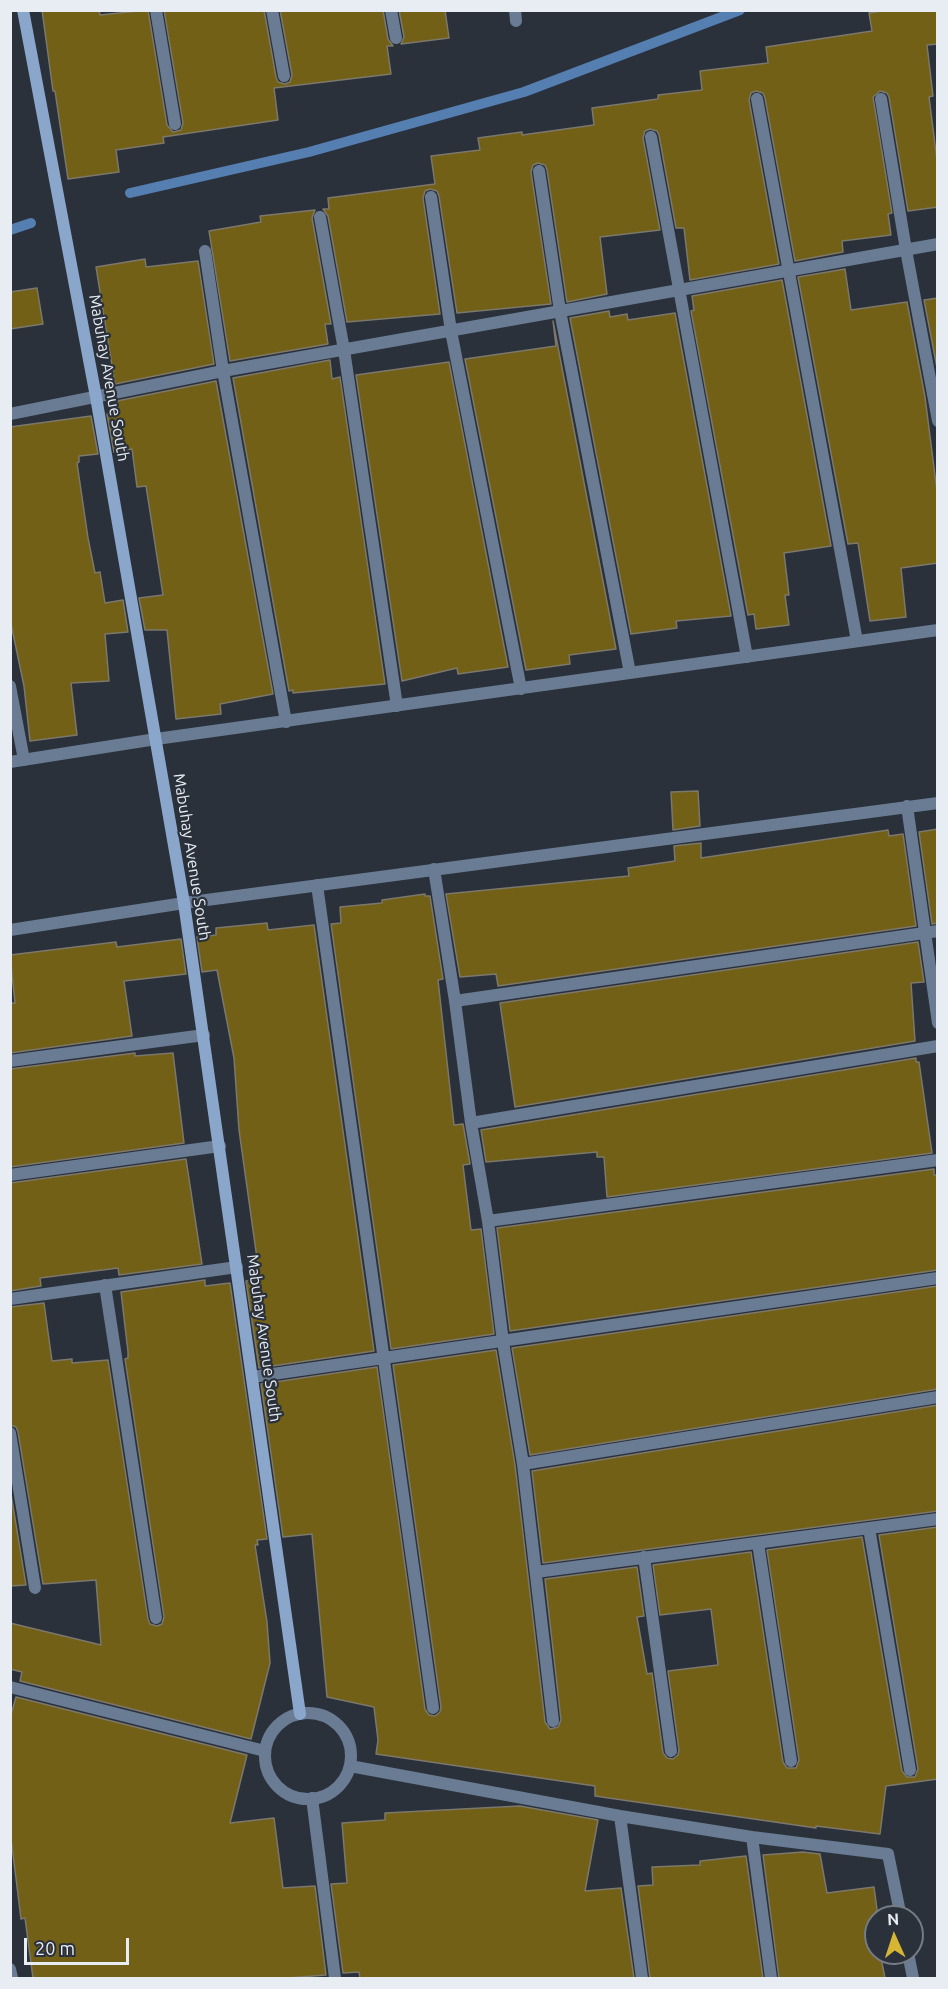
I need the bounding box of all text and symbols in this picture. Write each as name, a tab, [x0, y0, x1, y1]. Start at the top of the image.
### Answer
street label: Mabuhay Avenue South	[85, 293, 133, 463]
street label: Mabuhay Avenue South	[169, 772, 215, 942]
street label: Mabuhay Avenue South	[243, 1253, 285, 1423]
north arrow	[864, 1905, 924, 1965]
text: N	[887, 1910, 900, 1928]
scale bar	[27, 1926, 132, 1964]
text: 20 m	[35, 1938, 75, 1958]

